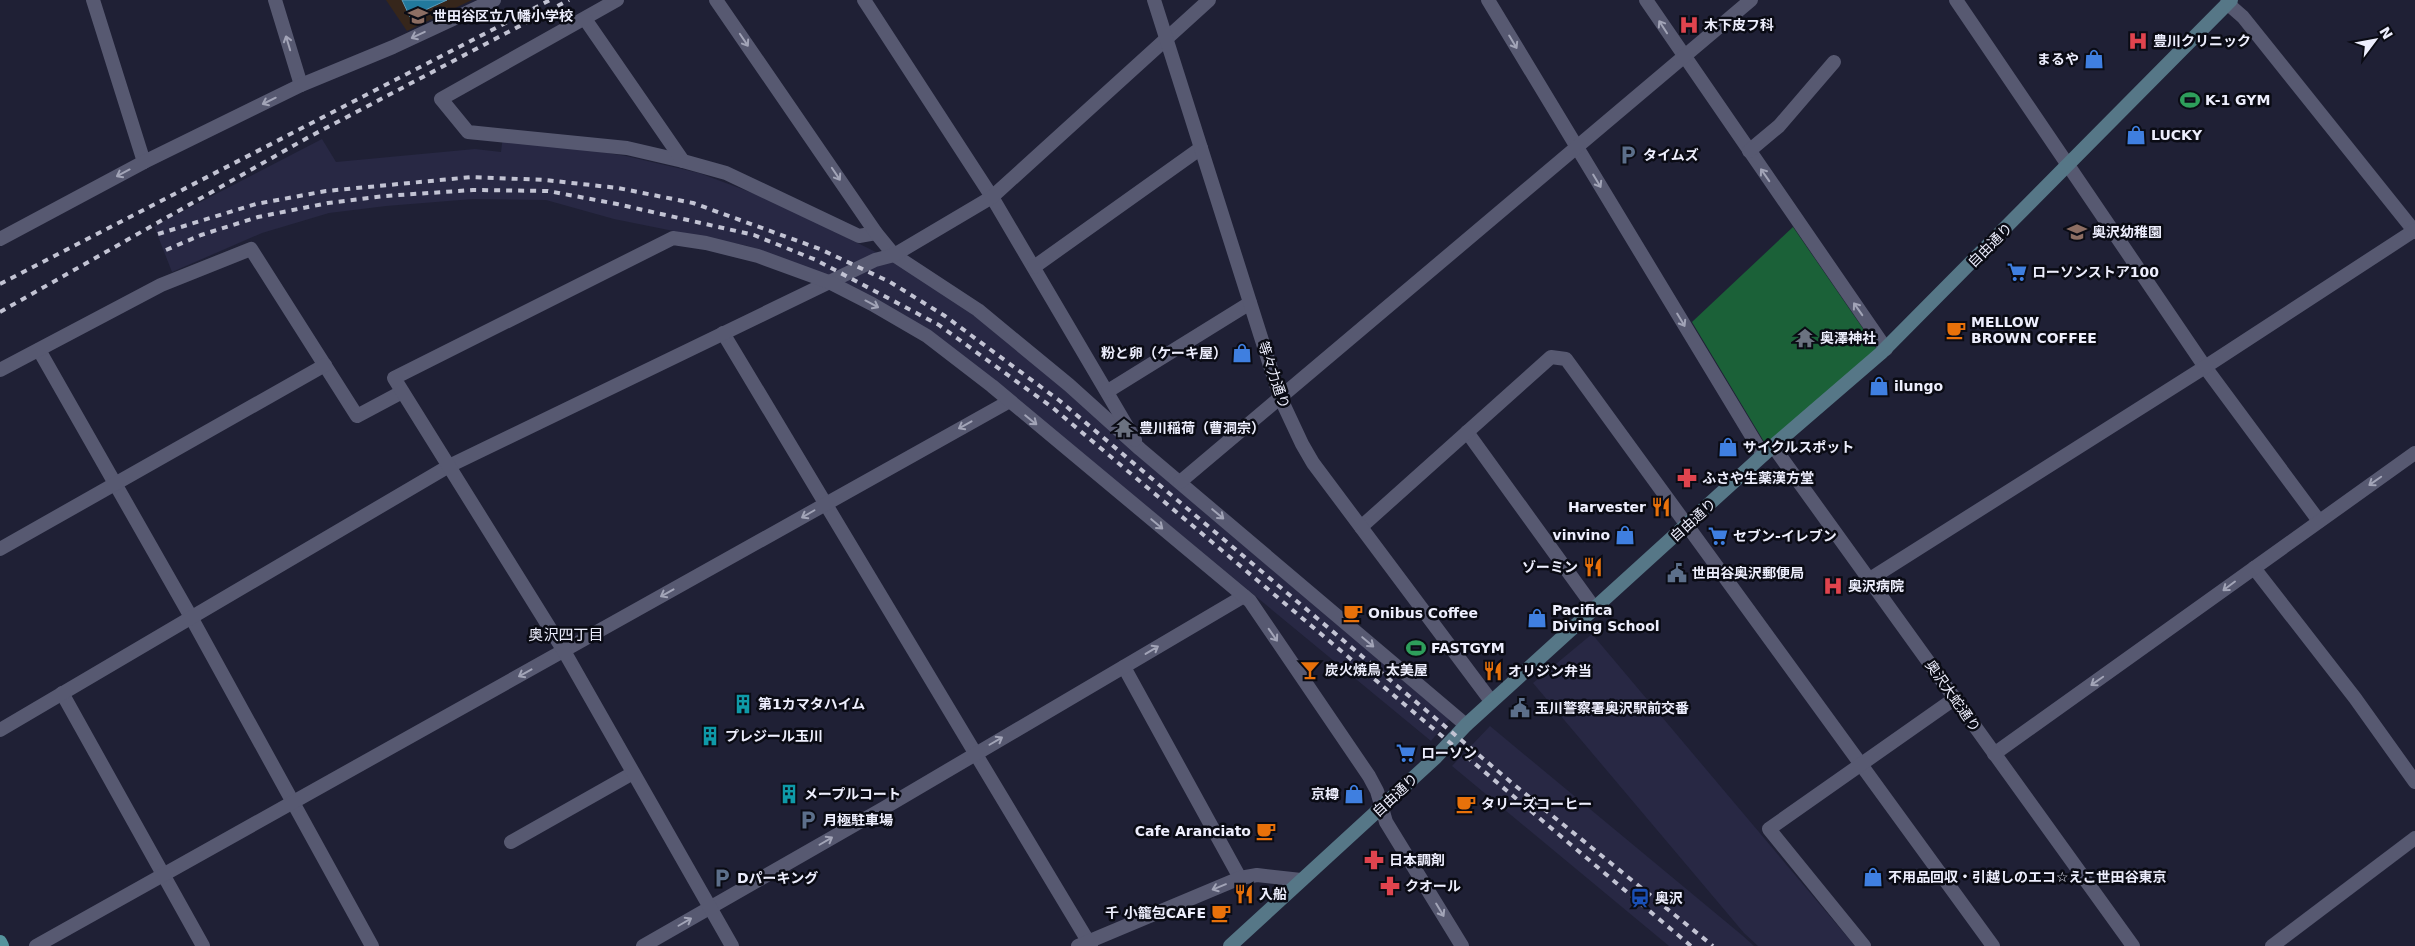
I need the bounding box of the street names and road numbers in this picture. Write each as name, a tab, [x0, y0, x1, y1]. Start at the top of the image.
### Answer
street label: 自由通り	[1965, 220, 2015, 270]
street label: 等々力通り	[1255, 339, 1293, 411]
street label: 自由通り	[1667, 495, 1719, 545]
street label: 奥沢大蛇通り	[1922, 657, 1984, 735]
street label: 自由通り	[1369, 770, 1421, 820]

